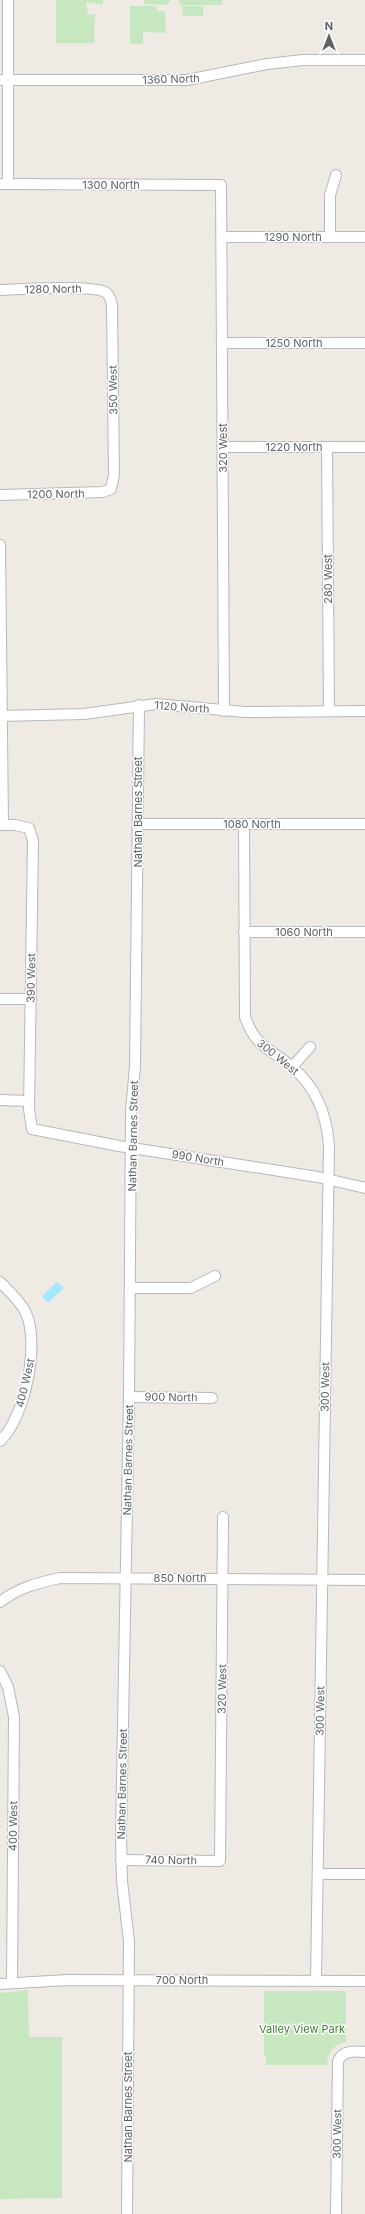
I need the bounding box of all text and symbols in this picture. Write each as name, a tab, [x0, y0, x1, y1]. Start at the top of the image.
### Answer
north arrow	[309, 16, 349, 56]
text: N	[325, 19, 333, 33]
street label: 1360 North	[142, 71, 200, 87]
street label: 1300 North	[82, 178, 140, 192]
street label: 1290 North	[264, 230, 322, 244]
street label: 1280 North	[24, 282, 82, 296]
street label: 1250 North	[265, 336, 323, 350]
street label: 350 West	[106, 365, 120, 415]
street label: 320 West	[216, 423, 230, 473]
street label: 1220 North	[265, 440, 323, 454]
street label: 1200 North	[27, 486, 85, 502]
street label: 280 West	[321, 554, 335, 604]
street label: 1120 North	[154, 698, 210, 716]
street label: Nathan Barnes Street	[131, 756, 145, 867]
street label: 1080 North	[223, 817, 281, 831]
street label: 1060 North	[275, 925, 333, 939]
street label: 390 West	[24, 953, 38, 1003]
street label: 300 West	[254, 1036, 302, 1078]
street label: Nathan Barnes Street	[125, 1080, 141, 1192]
street label: 990 North	[171, 1147, 225, 1169]
street label: 400 West	[13, 1357, 38, 1409]
street label: 300 West	[318, 1362, 332, 1412]
street label: 900 North	[144, 1390, 198, 1404]
street label: Nathan Barnes Street	[120, 1404, 136, 1516]
street label: 850 North	[154, 1571, 206, 1585]
street label: 320 West	[215, 1664, 229, 1714]
street label: 300 West	[313, 1686, 327, 1736]
street label: Nathan Barnes Street	[114, 1728, 130, 1840]
street label: 400 West	[6, 1800, 20, 1851]
street label: 740 North	[145, 1853, 197, 1867]
street label: 700 North	[156, 1973, 208, 1987]
park label: Valley View Park	[259, 2022, 345, 2036]
street label: Nathan Barnes Street	[121, 2051, 135, 2162]
street label: 300 West	[330, 2109, 344, 2159]

